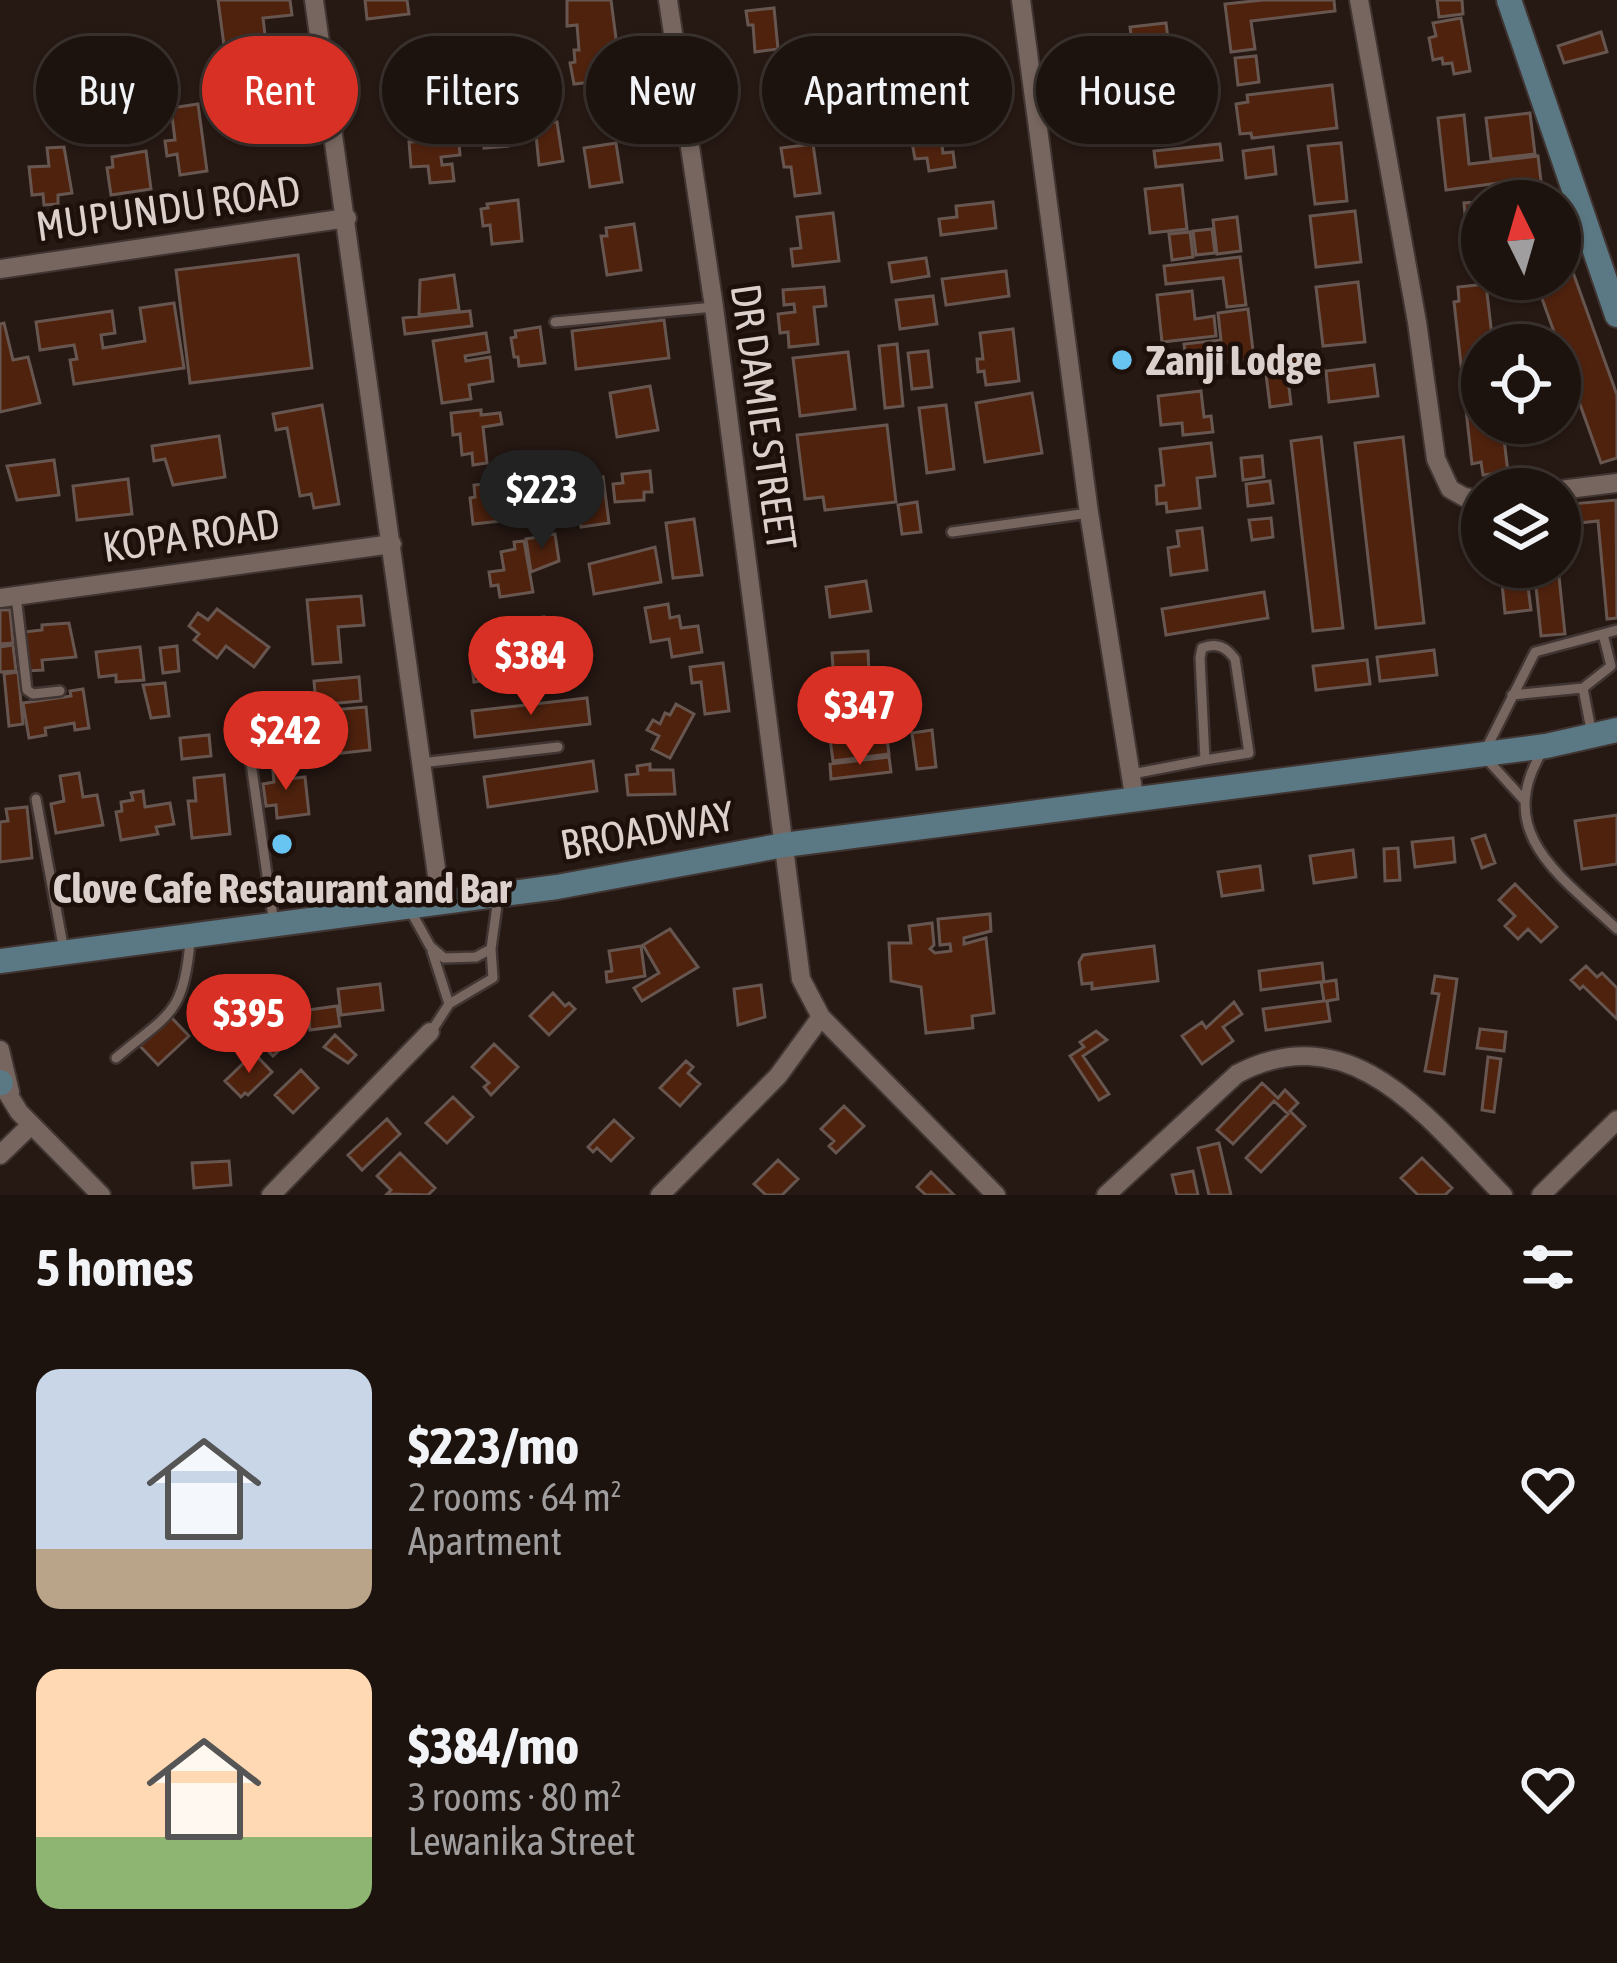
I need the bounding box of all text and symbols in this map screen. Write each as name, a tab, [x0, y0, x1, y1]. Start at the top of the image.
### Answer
chip: Buy	[36, 36, 178, 144]
chip: Rent	[202, 36, 358, 144]
chip: Filters	[382, 36, 562, 144]
chip: New	[586, 36, 738, 144]
chip: Apartment	[762, 36, 1012, 144]
chip: House	[1036, 36, 1218, 144]
street label: MUPUNDU ROAD	[33, 166, 303, 250]
north arrow	[1461, 180, 1581, 300]
map controls	[1461, 180, 1581, 588]
street label: DR DAMIE STREET	[722, 281, 806, 553]
button: locate	[1461, 324, 1581, 444]
place label: Zanji Lodge	[1146, 336, 1322, 384]
marker: Zanji Lodge	[1109, 347, 1135, 373]
pin: $223	[471, 450, 613, 552]
text: $223	[506, 467, 578, 511]
button: layers	[1461, 468, 1581, 588]
street label: KOPA ROAD	[99, 499, 283, 571]
pin: $384	[460, 616, 602, 718]
text: $384	[495, 633, 567, 677]
pin: $347	[789, 666, 931, 768]
text: $347	[824, 683, 896, 727]
pin: $242	[215, 691, 357, 793]
text: $242	[250, 708, 322, 752]
street label: BROADWAY	[556, 791, 738, 869]
marker: Clove Cafe Restaurant and Bar	[269, 831, 295, 857]
place label: Clove Cafe Restaurant and Bar	[53, 864, 513, 912]
pin: $395	[178, 974, 320, 1076]
text: $395	[213, 991, 285, 1035]
icon: filters	[1515, 1234, 1581, 1300]
text: 5 homes	[36, 1238, 194, 1297]
text: $223/mo	[408, 1416, 579, 1475]
icon: home	[132, 1417, 276, 1561]
icon: heart	[1515, 1456, 1581, 1522]
text: 2 rooms · 64 m²	[408, 1475, 622, 1519]
text: Apartment	[408, 1519, 562, 1563]
text: $384/mo	[408, 1716, 579, 1775]
icon: home	[132, 1717, 276, 1861]
icon: heart	[1515, 1756, 1581, 1822]
text: 3 rooms · 80 m²	[408, 1775, 622, 1819]
text: Lewanika Street	[408, 1819, 636, 1863]

